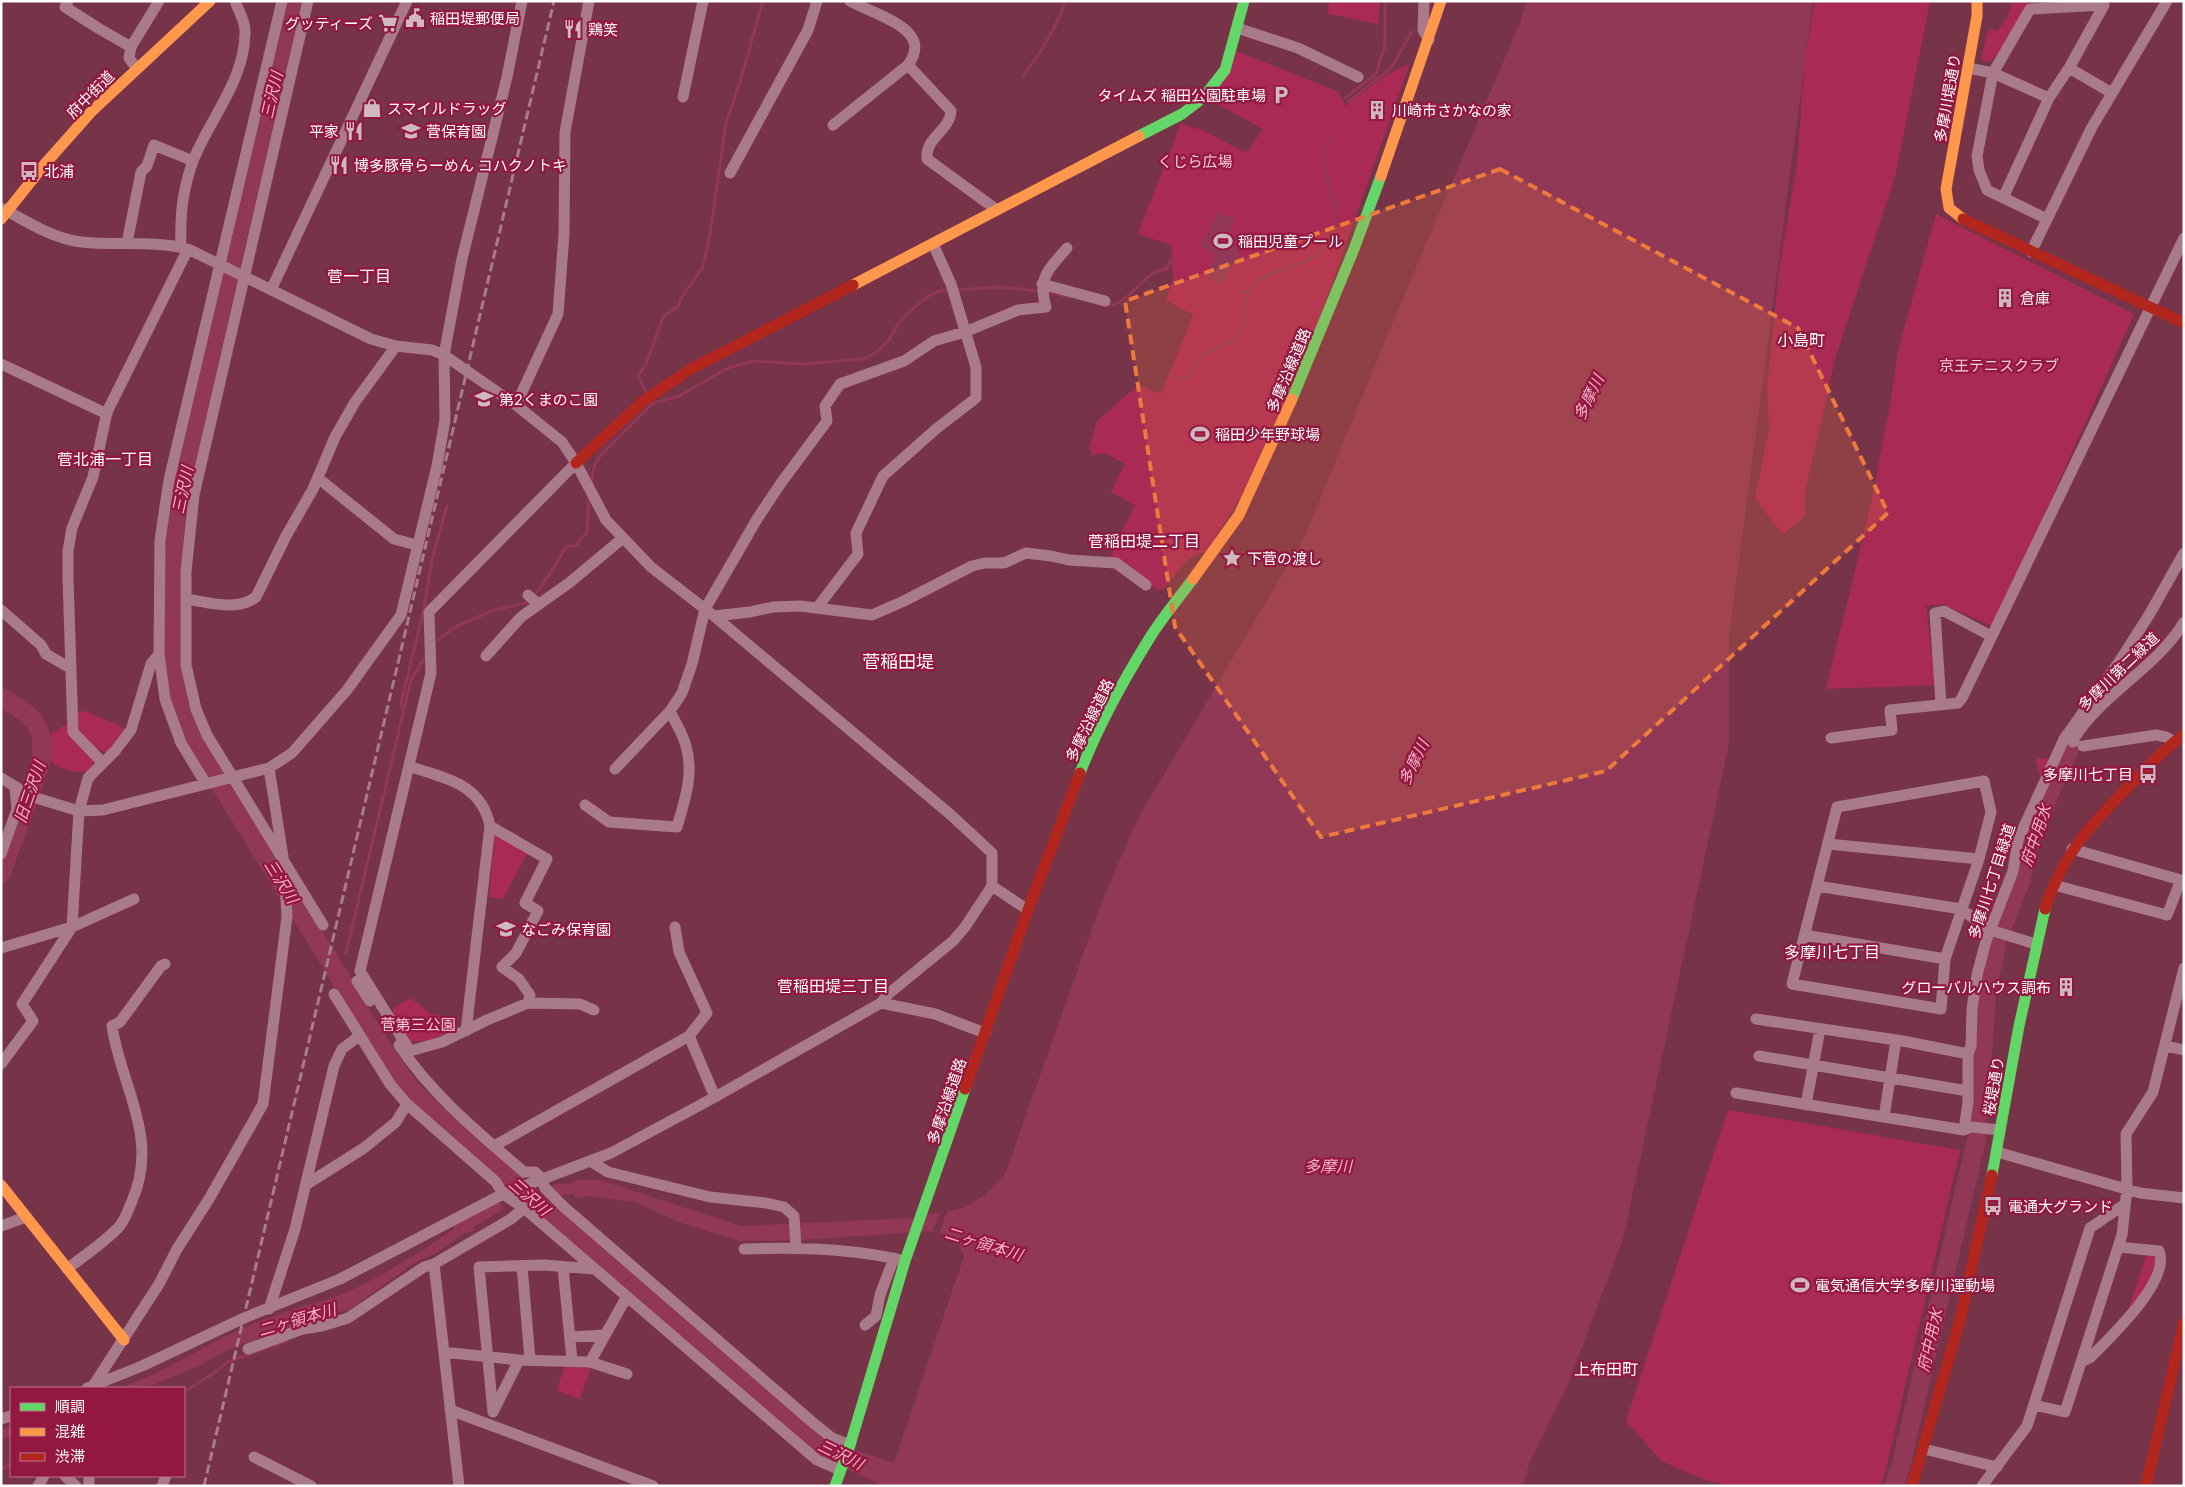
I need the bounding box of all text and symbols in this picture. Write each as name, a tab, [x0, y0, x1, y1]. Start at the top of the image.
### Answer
public building icon: 稲田堤郵便局	[404, 7, 426, 29]
place label: 稲田堤郵便局	[430, 9, 520, 27]
supermarket icon: グッティーズ	[377, 12, 399, 34]
place label: グッティーズ	[285, 14, 373, 32]
restaurant icon: 鶏笑	[562, 18, 584, 40]
place label: 鶏笑	[588, 20, 618, 38]
street label: 多摩川堤通り	[1930, 52, 1964, 144]
street label: 府中街道	[62, 66, 118, 122]
water label: 三沢川	[256, 68, 286, 121]
parking icon: タイムズ 稲田公園駐車場	[1270, 84, 1292, 106]
place label: タイムズ 稲田公園駐車場	[1097, 86, 1266, 104]
shop icon: スマイルドラッグ	[361, 97, 383, 119]
place label: スマイルドラッグ	[387, 99, 507, 117]
building icon: 川崎市さかなの家	[1366, 99, 1388, 121]
place label: 川崎市さかなの家	[1392, 101, 1512, 119]
restaurant icon: 平家	[343, 120, 365, 142]
school or university icon: 菅保育園	[400, 120, 422, 142]
place label: 平家	[309, 122, 339, 140]
place label: 菅保育園	[426, 122, 486, 140]
park label: くじら広場	[1157, 152, 1233, 170]
restaurant icon: 博多豚骨らーめん コハクノトキ	[328, 154, 350, 176]
place label: 博多豚骨らーめん コハクノトキ	[354, 156, 567, 174]
bus stop icon: 北浦	[18, 160, 40, 182]
place label: 北浦	[44, 162, 74, 180]
sports icon: 稲田児童プール	[1212, 230, 1234, 252]
place label: 稲田児童プール	[1238, 232, 1343, 250]
district label: 菅一丁目	[327, 266, 391, 285]
building icon: 倉庫	[1994, 287, 2016, 309]
place label: 倉庫	[2020, 289, 2050, 307]
street label: 多摩沿線道路	[1262, 325, 1314, 415]
district label: 小島町	[1777, 330, 1825, 349]
park label: 京王テニスクラブ	[1939, 356, 2059, 374]
water label: 多摩川	[1569, 369, 1608, 423]
school or university icon: 第2くまのこ園	[473, 388, 495, 410]
place label: 第2くまのこ園	[499, 390, 598, 408]
sports icon: 稲田少年野球場	[1189, 423, 1211, 445]
place label: 稲田少年野球場	[1215, 425, 1320, 443]
district label: 菅北浦一丁目	[57, 449, 153, 468]
water label: 三沢川	[168, 463, 197, 515]
district label: 菅稲田堤二丁目	[1088, 531, 1200, 550]
place icon: 下菅の渡し	[1221, 547, 1243, 569]
place label: 下菅の渡し	[1247, 549, 1322, 567]
street label: 多摩川第二緑道	[2074, 628, 2162, 714]
district label: 菅稲田堤	[862, 650, 934, 672]
street label: 多摩沿線道路	[1061, 676, 1117, 764]
water label: 多摩川	[1394, 734, 1433, 788]
water label: 旧三沢川	[10, 757, 49, 825]
bus stop icon: 多摩川七丁目	[2137, 763, 2159, 785]
place label: 多摩川七丁目	[2043, 765, 2133, 783]
water label: 府中用水	[2016, 800, 2055, 868]
street label: 多摩川七丁目緑道	[1964, 821, 2018, 941]
water label: 三沢川	[261, 856, 304, 908]
school or university icon: なごみ保育園	[495, 918, 517, 940]
place label: なごみ保育園	[521, 920, 611, 938]
district label: 多摩川七丁目	[1784, 942, 1880, 961]
district label: 菅稲田堤三丁目	[777, 976, 889, 995]
building icon: グローバルハウス調布	[2055, 976, 2077, 998]
place label: グローバルハウス調布	[1901, 978, 2051, 996]
park label: 菅第三公園	[380, 1015, 456, 1033]
street label: 桜堤通り	[1979, 1055, 2007, 1117]
street label: 多摩沿線道路	[923, 1056, 969, 1146]
water label: 多摩川	[1304, 1156, 1354, 1175]
water label: 三沢川	[506, 1173, 556, 1220]
bus stop icon: 電通大グランド	[1982, 1195, 2004, 1217]
place label: 電通大グランド	[2008, 1197, 2113, 1215]
water label: 二ヶ領本川	[943, 1222, 1027, 1264]
sports icon: 電気通信大学多摩川運動場	[1789, 1274, 1811, 1296]
place label: 電気通信大学多摩川運動場	[1815, 1276, 1995, 1294]
water label: 二ヶ領本川	[256, 1298, 340, 1339]
water label: 府中用水	[1913, 1305, 1946, 1373]
district label: 上布田町	[1574, 1359, 1638, 1378]
legend	[10, 1387, 185, 1477]
text: 順調	[55, 1397, 85, 1415]
text: 混雑	[55, 1422, 85, 1440]
water label: 三沢川	[815, 1435, 869, 1474]
text: 渋滞	[55, 1447, 85, 1465]

